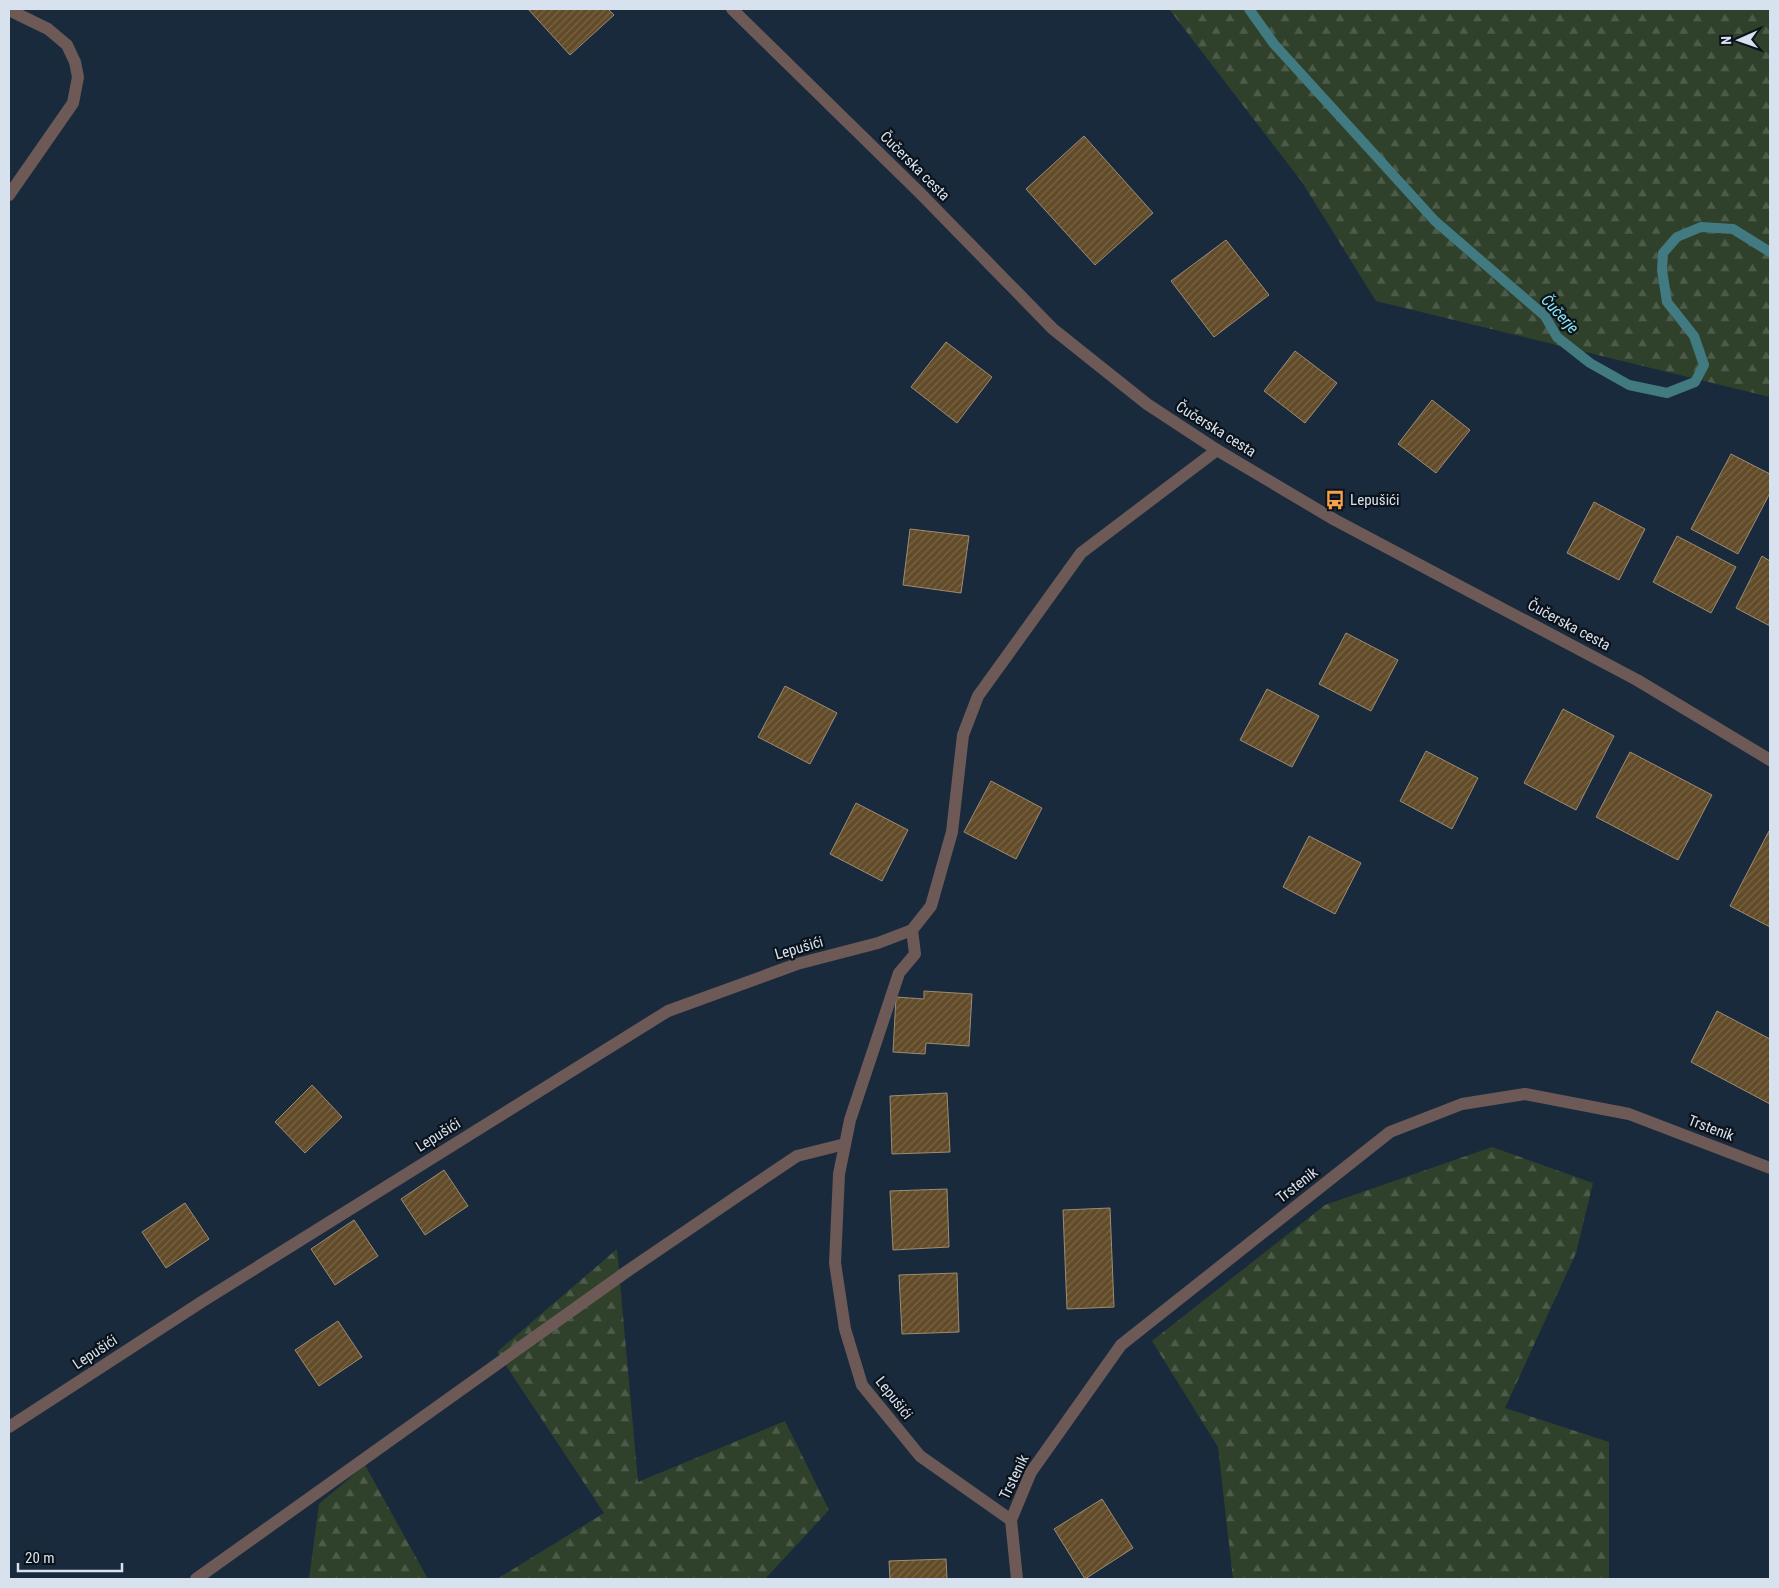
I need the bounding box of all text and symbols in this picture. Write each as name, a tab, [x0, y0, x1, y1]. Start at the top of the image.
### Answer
north arrow	[1714, 15, 1764, 65]
text: N	[1718, 36, 1734, 45]
street label: Čučerska cesta	[876, 127, 954, 205]
water label: Čučerje	[1537, 290, 1583, 337]
street label: Čučerska cesta	[1173, 397, 1259, 461]
bus stop icon: Lepušići	[1324, 489, 1346, 511]
place label: Lepušići	[1350, 491, 1399, 509]
street label: Čučerska cesta	[1525, 596, 1613, 654]
street label: Lepušići	[773, 933, 825, 963]
street label: Trstenik	[1686, 1111, 1737, 1145]
street label: Lepušići	[412, 1114, 464, 1156]
street label: Trstenik	[1273, 1163, 1321, 1207]
street label: Lepušići	[69, 1331, 121, 1373]
street label: Lepušići	[872, 1373, 916, 1423]
street label: Trstenik	[995, 1451, 1033, 1502]
scale bar	[18, 1540, 121, 1572]
text: 20 m	[25, 1549, 55, 1567]

